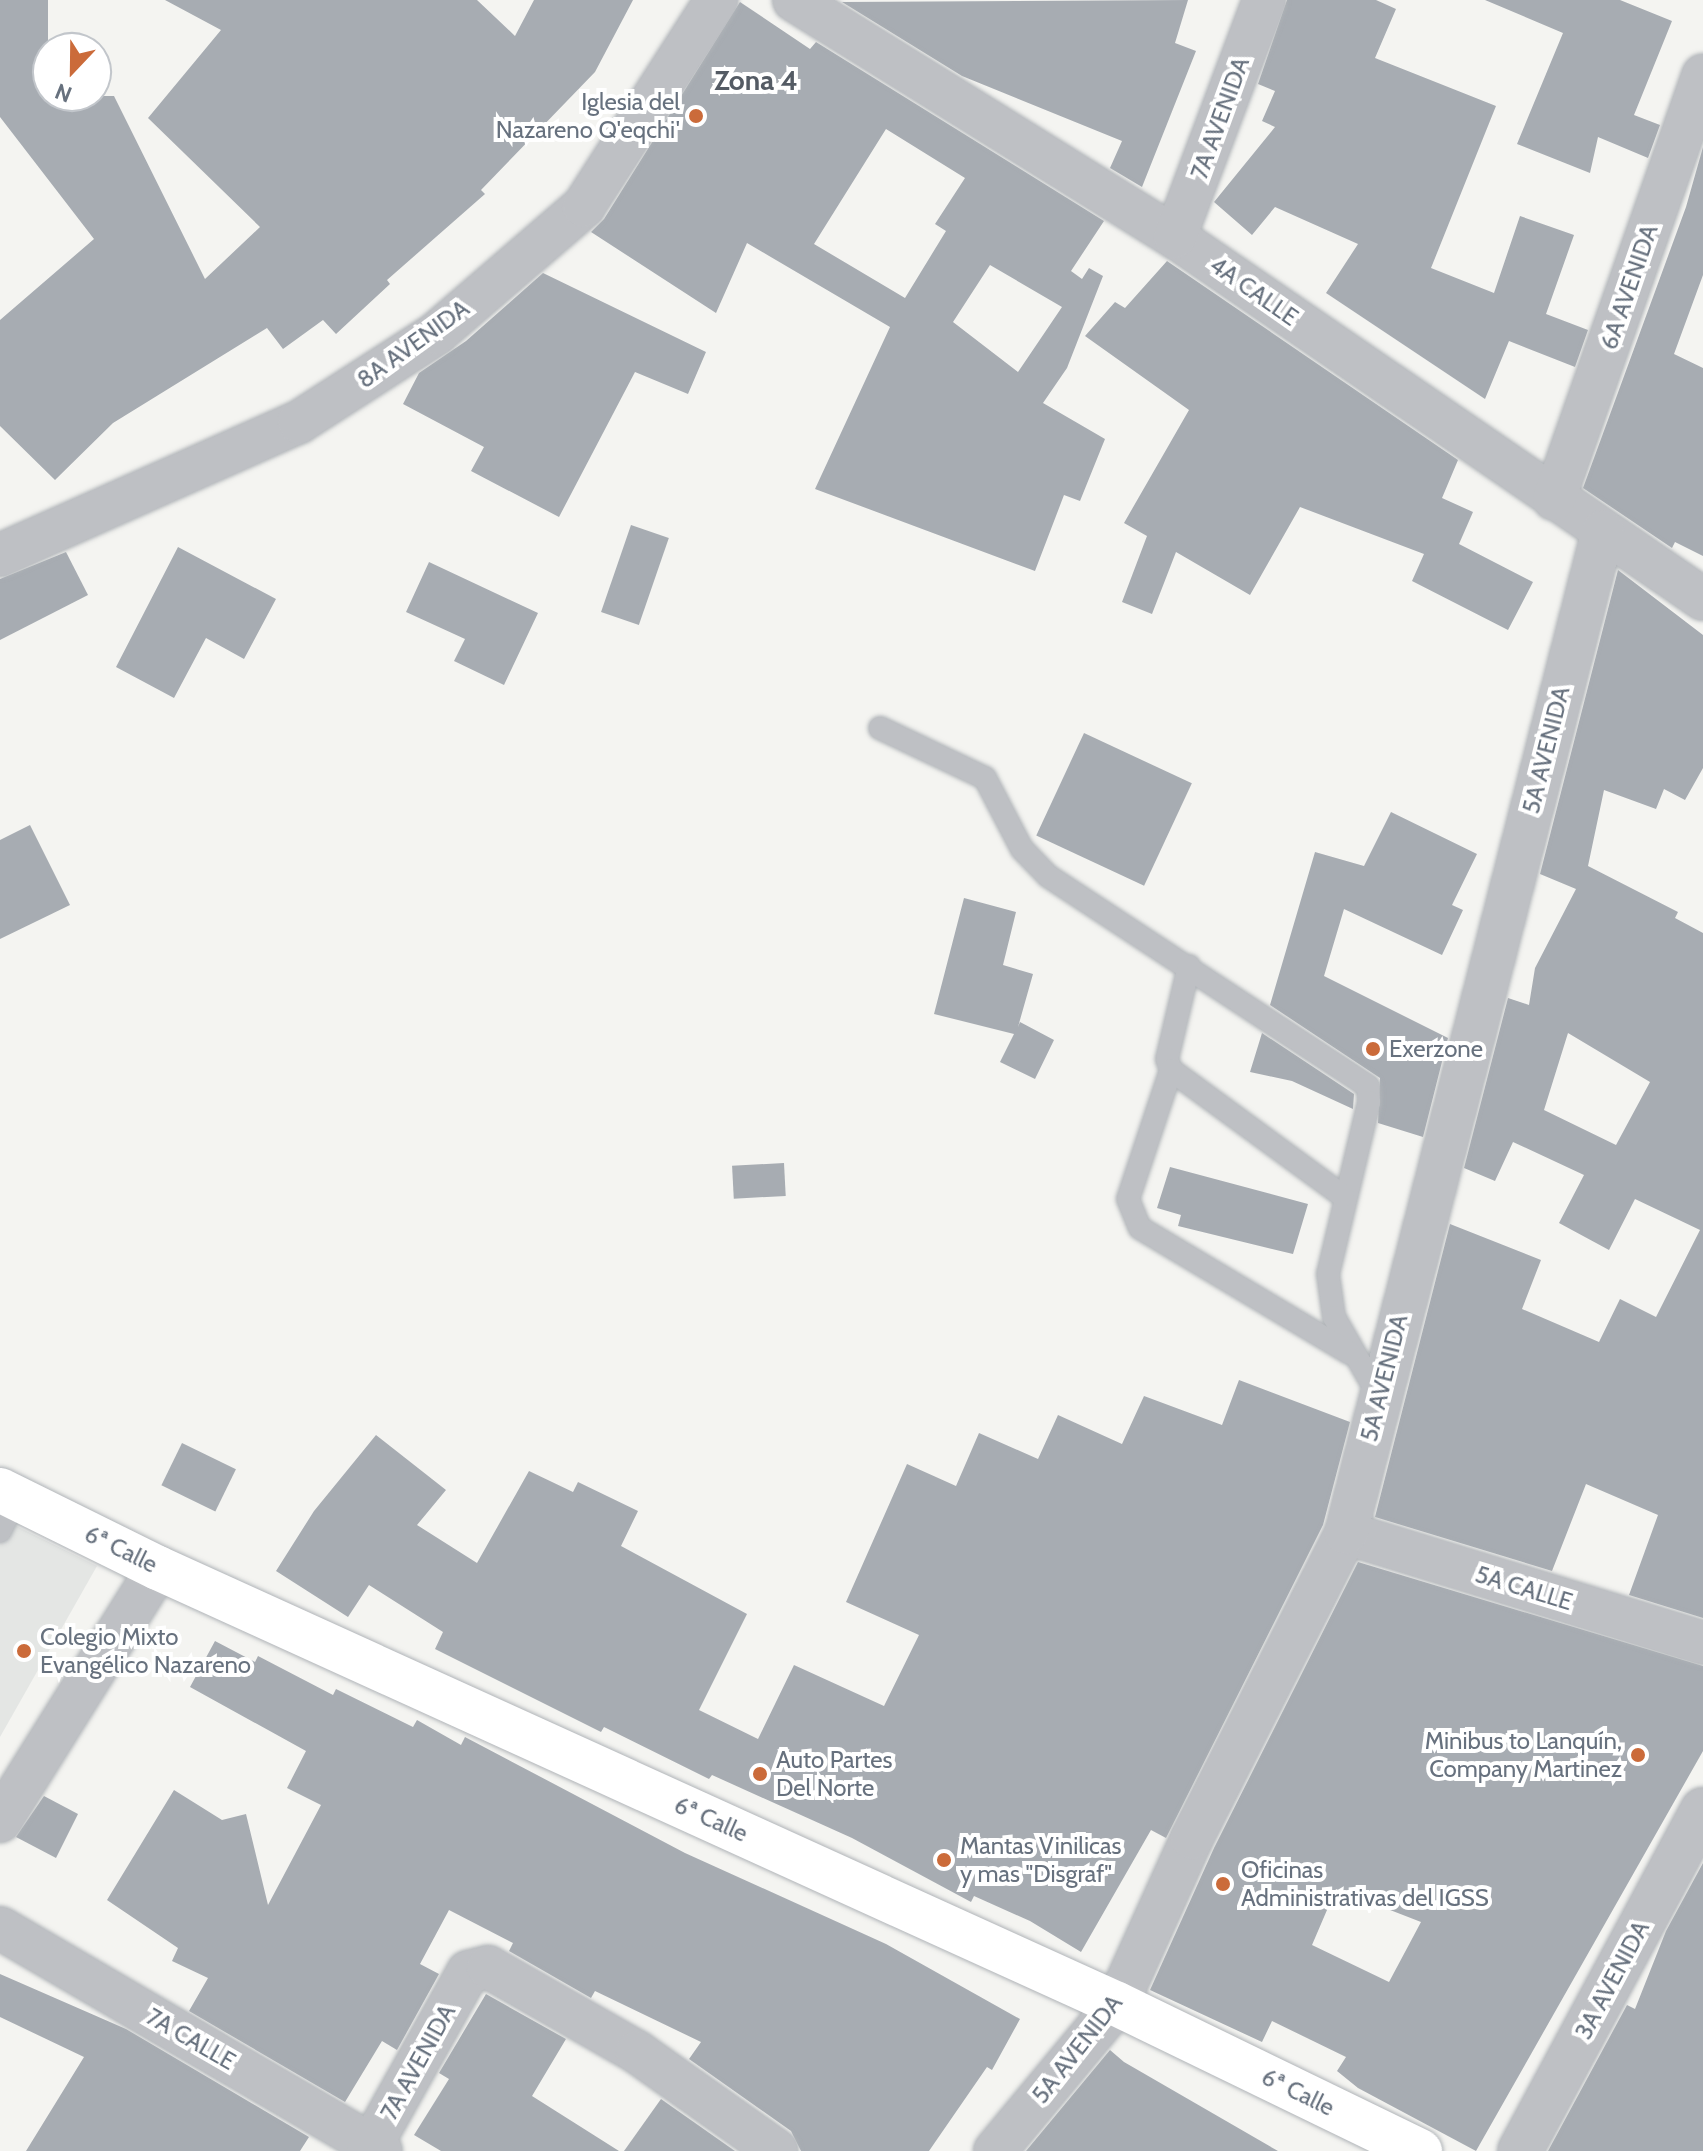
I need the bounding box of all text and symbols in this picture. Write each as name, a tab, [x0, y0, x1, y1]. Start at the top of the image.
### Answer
north arrow	[32, 32, 112, 112]
street label: 7A AVENIDA	[1185, 53, 1255, 183]
district label: Zona 4	[714, 63, 798, 97]
text: N	[51, 77, 76, 108]
place label: Iglesia del Nazareno Q'eqchi'	[496, 88, 680, 144]
marker: Iglesia del Nazareno Q'eqchi'	[687, 107, 705, 125]
street label: 6A AVENIDA	[1594, 221, 1664, 353]
street label: 4A CALLE	[1204, 250, 1304, 332]
street label: 8A AVENIDA	[351, 294, 475, 394]
street label: 5A AVENIDA	[1516, 684, 1576, 816]
place label: Exerzone	[1389, 1035, 1483, 1063]
marker: Exerzone	[1364, 1040, 1382, 1058]
street label: 5A AVENIDA	[1354, 1312, 1414, 1444]
street label: 6ª Calle	[80, 1519, 162, 1579]
street label: 5A CALLE	[1472, 1560, 1576, 1616]
place label: Colegio Mixto Evangélico Nazareno	[40, 1623, 251, 1679]
marker: Colegio Mixto Evangélico Nazareno	[15, 1642, 33, 1660]
place label: Minibus to Lanquín, Company Martinez	[1425, 1727, 1622, 1783]
place label: Auto Partes Del Norte	[776, 1746, 892, 1802]
marker: Minibus to Lanquín, Company Martinez	[1629, 1746, 1647, 1764]
marker: Auto Partes Del Norte	[751, 1765, 769, 1783]
street label: 6ª Calle	[670, 1790, 752, 1848]
place label: Mantas Vinilicas y mas "Disgraf"	[960, 1832, 1121, 1888]
marker: Mantas Vinilicas y mas "Disgraf"	[935, 1851, 953, 1869]
place label: Oficinas Administrativas del IGSS	[1241, 1856, 1489, 1912]
marker: Oficinas Administrativas del IGSS	[1212, 1873, 1234, 1895]
street label: 3A AVENIDA	[1569, 1916, 1655, 2044]
street label: 5A AVENIDA	[1026, 1989, 1128, 2109]
street label: 7A AVENIDA	[374, 1999, 462, 2125]
street label: 7A CALLE	[141, 2002, 241, 2076]
street label: 6ª Calle	[1257, 2062, 1339, 2122]

